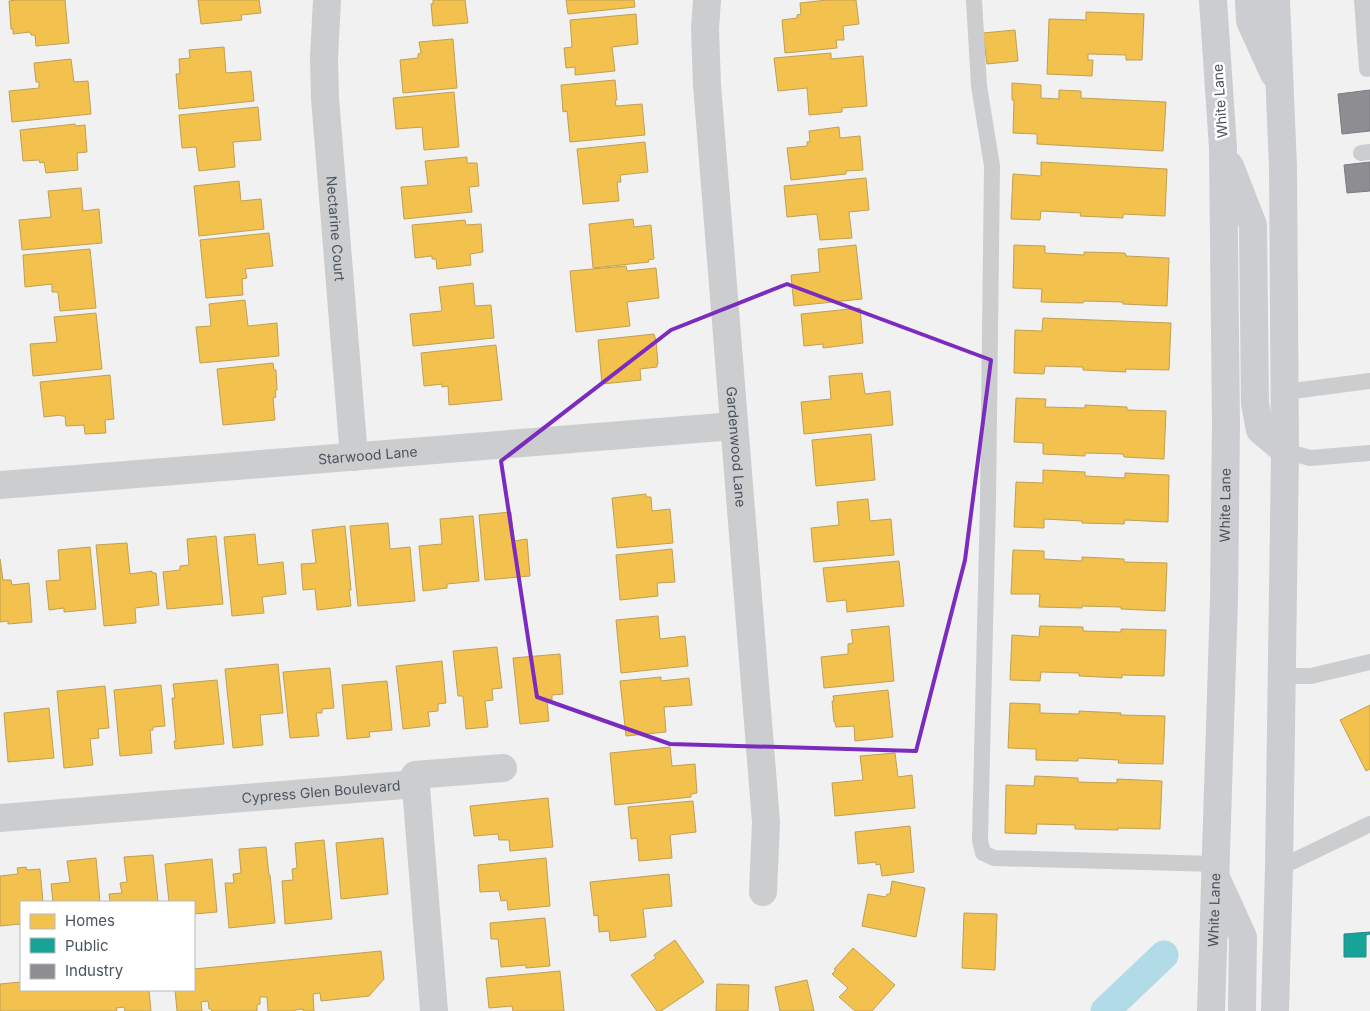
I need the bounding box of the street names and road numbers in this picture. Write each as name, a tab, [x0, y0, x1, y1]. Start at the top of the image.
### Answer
street label: White Lane	[1208, 63, 1231, 139]
street label: Nectarine Court	[323, 175, 349, 282]
street label: Gardenwood Lane	[723, 386, 750, 508]
street label: Starwood Lane	[317, 442, 418, 467]
street label: White Lane	[1216, 468, 1233, 542]
street label: Cypress Glen Boulevard	[241, 776, 401, 806]
street label: White Lane	[1204, 873, 1223, 947]

